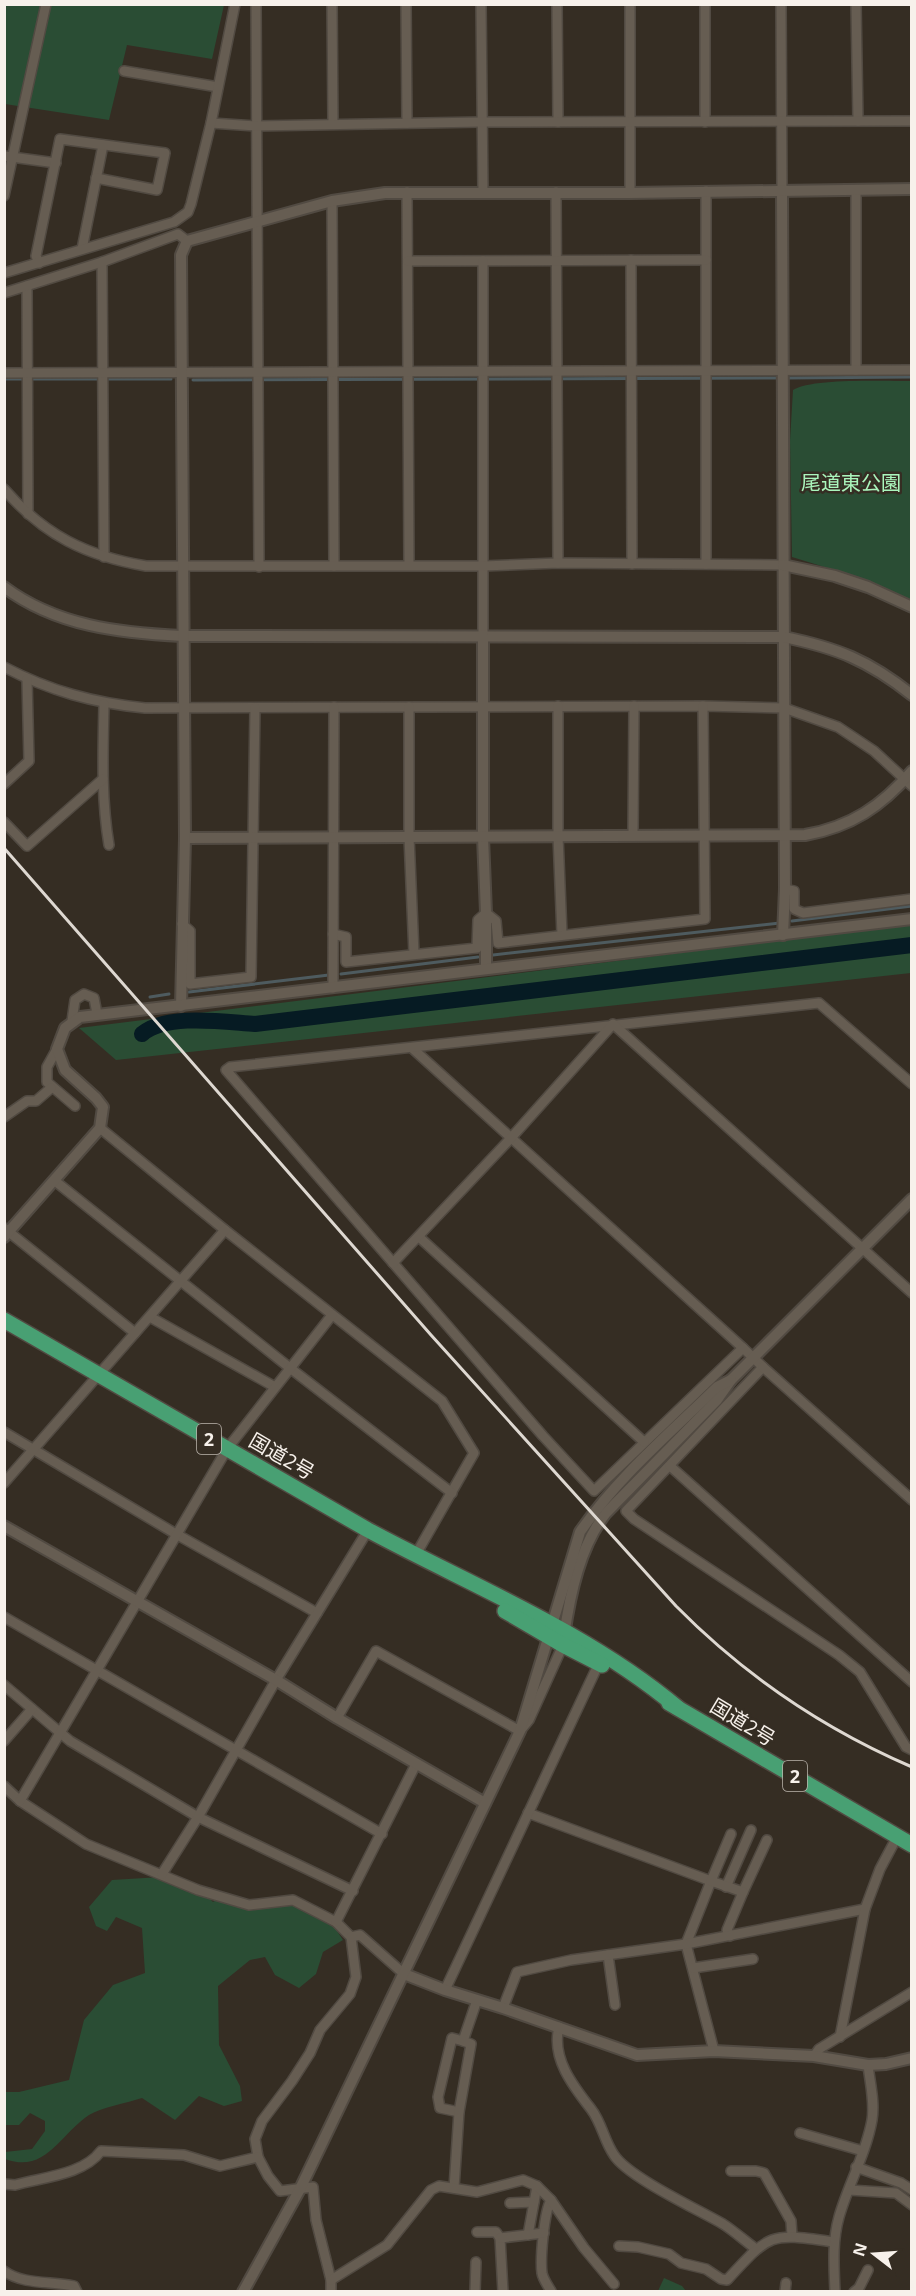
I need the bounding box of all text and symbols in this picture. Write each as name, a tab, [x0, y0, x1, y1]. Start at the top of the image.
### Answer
park label: 尾道東公園	[801, 469, 901, 496]
road number: 2	[197, 1424, 221, 1454]
street label: 国道2号	[244, 1426, 320, 1486]
street label: 国道2号	[705, 1692, 781, 1752]
road number: 2	[783, 1761, 807, 1791]
north arrow	[844, 2224, 904, 2284]
text: N	[847, 2240, 872, 2259]

